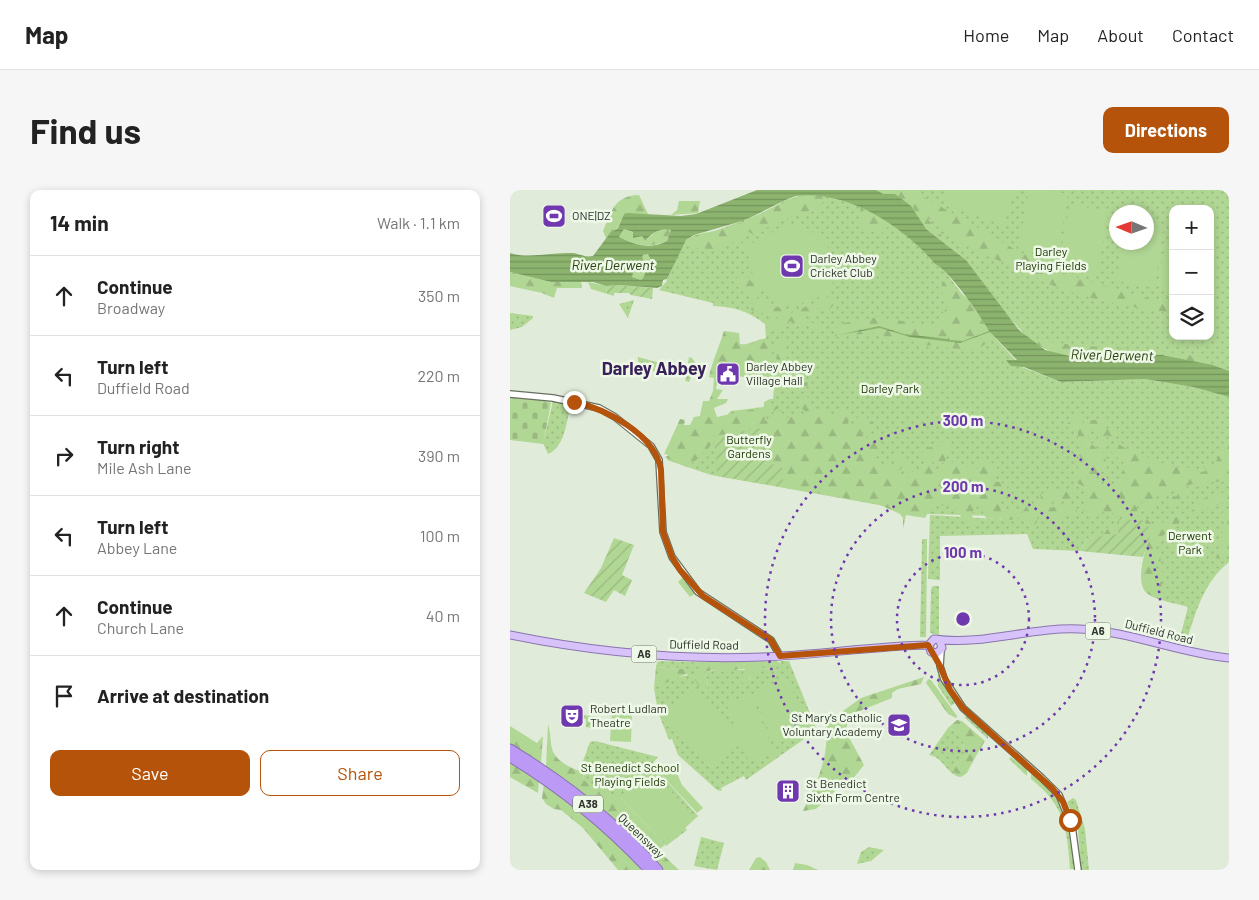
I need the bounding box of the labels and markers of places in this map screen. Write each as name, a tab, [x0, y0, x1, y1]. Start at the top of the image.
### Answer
sports icon: ONE|DZ	[541, 203, 567, 229]
place label: ONE|DZ	[572, 208, 611, 222]
place label: Darley Abbey Cricket Club	[810, 251, 877, 279]
sports icon: Darley Abbey Cricket Club	[779, 253, 805, 279]
place label: Darley Abbey Village Hall	[746, 359, 813, 387]
public building icon: Darley Abbey Village Hall	[715, 361, 741, 387]
centre of rings	[954, 610, 972, 628]
place label: Robert Ludlam Theatre	[590, 701, 667, 729]
theatre icon: Robert Ludlam Theatre	[559, 703, 585, 729]
place label: St Mary's Catholic Voluntary Academy	[782, 710, 882, 738]
school or university icon: St Mary's Catholic Voluntary Academy	[886, 712, 912, 738]
place label: St Benedict Sixth Form Centre	[806, 776, 900, 804]
building icon: St Benedict Sixth Form Centre	[775, 778, 801, 804]

